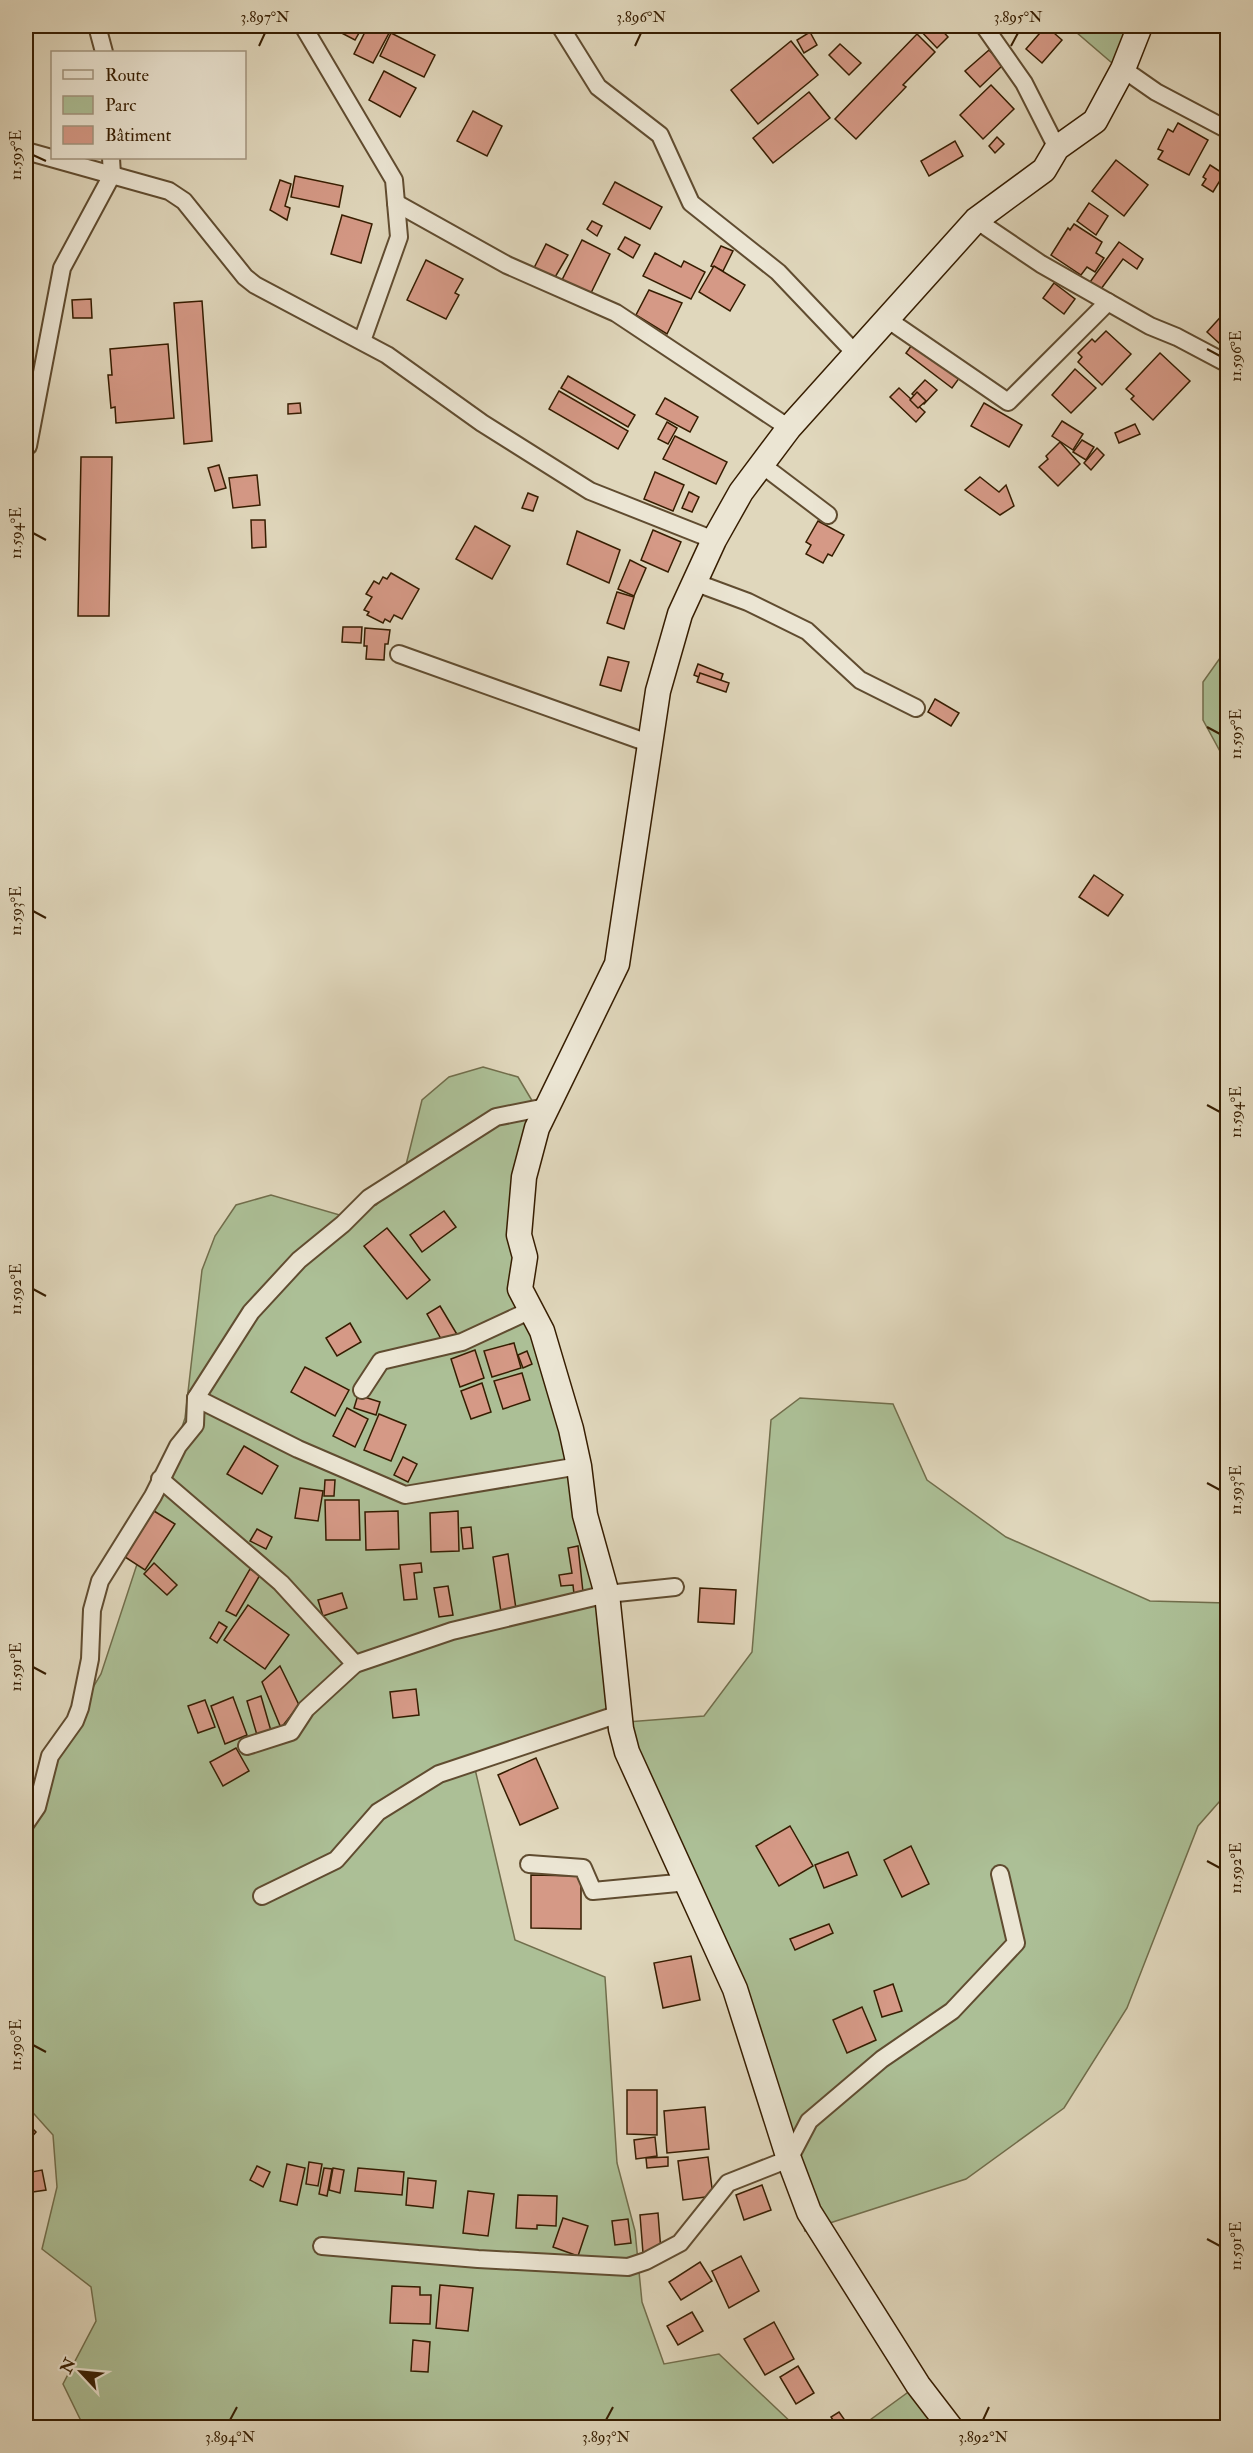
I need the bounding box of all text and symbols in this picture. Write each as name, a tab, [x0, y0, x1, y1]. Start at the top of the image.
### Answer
text: 3.897°N	[241, 8, 290, 27]
text: 3.896°N	[616, 8, 666, 27]
text: 3.895°N	[994, 8, 1043, 27]
legend	[51, 51, 246, 159]
text: Route	[105, 64, 149, 87]
text: Parc	[105, 94, 136, 117]
text: Bâtiment	[105, 124, 171, 147]
text: 11.595°E	[7, 130, 26, 180]
text: 11.596°E	[1227, 330, 1246, 382]
text: 11.594°E	[7, 507, 26, 559]
text: 11.595°E	[1227, 709, 1246, 759]
text: 11.593°E	[7, 886, 26, 936]
text: 11.594°E	[1227, 1086, 1246, 1138]
text: 11.592°E	[7, 1263, 26, 1315]
text: 11.593°E	[1227, 1465, 1246, 1515]
text: 11.591°E	[7, 1642, 26, 1692]
text: 11.592°E	[1227, 1842, 1246, 1894]
text: 11.590°E	[7, 2019, 26, 2071]
text: 11.591°E	[1227, 2221, 1246, 2271]
north arrow	[51, 2342, 111, 2402]
text: N	[56, 2354, 81, 2378]
text: 3.894°N	[205, 2428, 256, 2447]
text: 3.893°N	[582, 2428, 631, 2447]
text: 3.892°N	[958, 2428, 1008, 2447]

